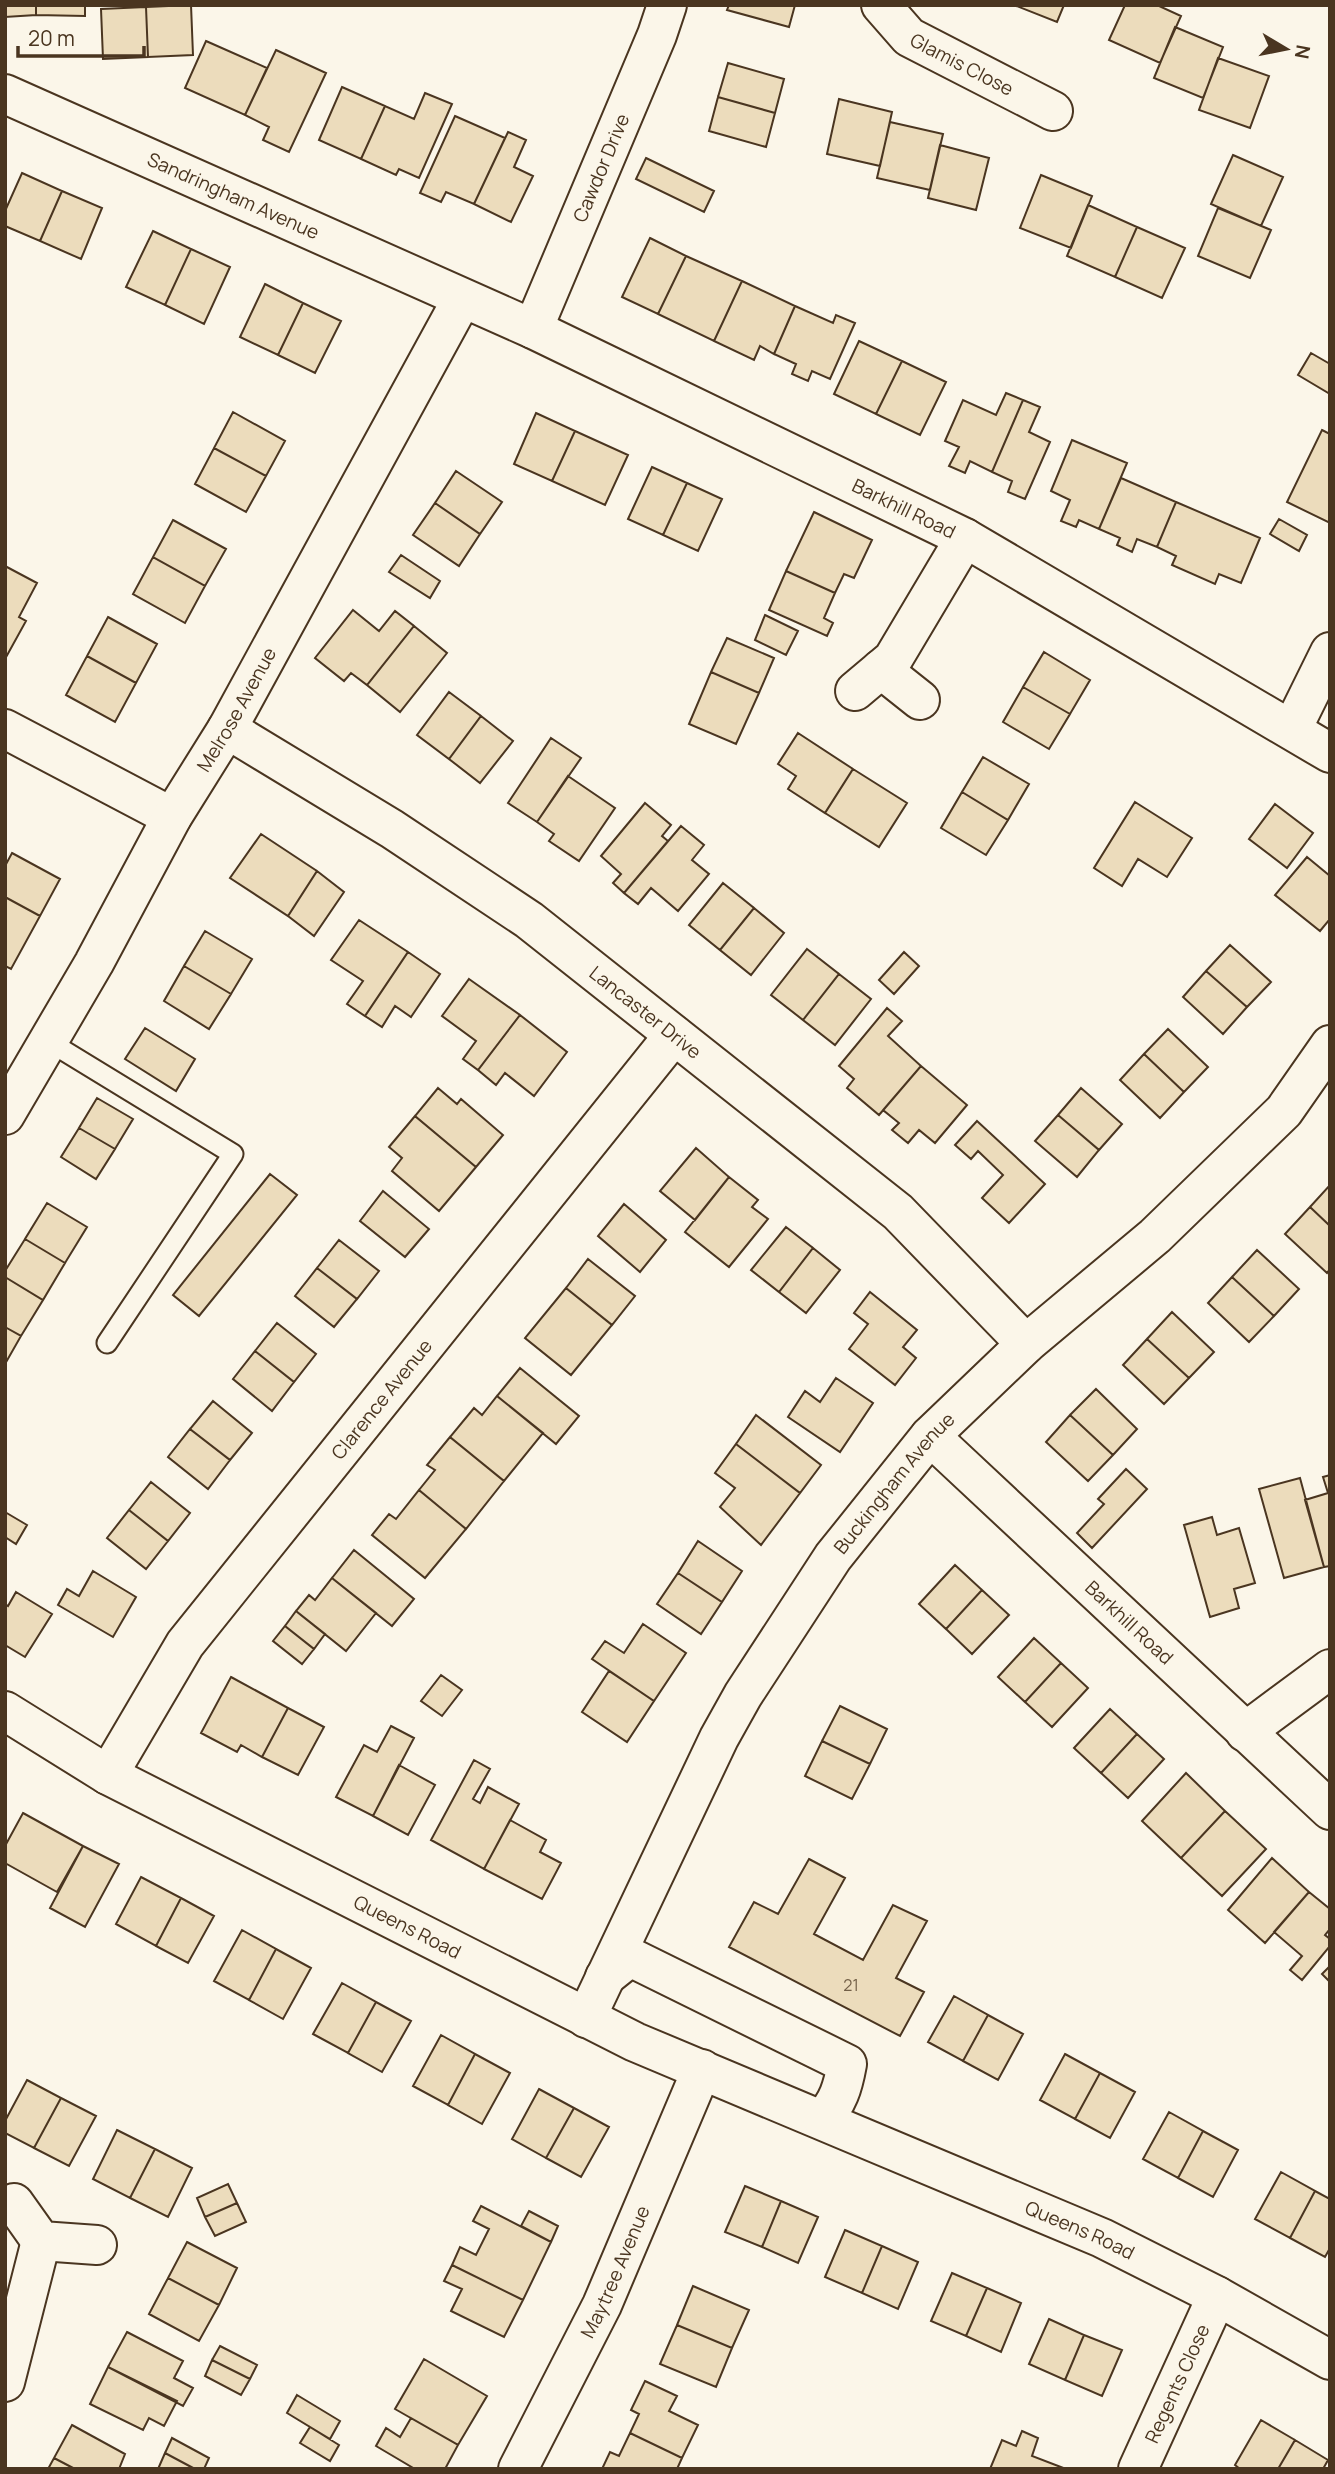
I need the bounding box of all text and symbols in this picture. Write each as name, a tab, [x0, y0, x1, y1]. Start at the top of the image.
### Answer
scale bar	[18, 14, 144, 58]
north arrow	[1251, 14, 1321, 84]
text: 20 m	[28, 24, 75, 52]
street label: Glamis Close	[906, 27, 1018, 102]
text: N	[1289, 43, 1317, 61]
street label: Cawdor Drive	[567, 109, 635, 226]
street label: Sandringham Avenue	[143, 146, 323, 245]
street label: Barkhill Road	[848, 472, 960, 545]
street label: Melrose Avenue	[190, 643, 282, 777]
street label: Lancaster Drive	[584, 960, 707, 1065]
street label: Clarence Avenue	[325, 1333, 438, 1465]
street label: Buckingham Avenue	[828, 1406, 960, 1559]
street label: Barkhill Road	[1080, 1575, 1179, 1670]
street label: Queens Road	[349, 1889, 466, 1965]
house number: 21	[843, 1974, 859, 1996]
street label: Queens Road	[1021, 2194, 1139, 2265]
street label: Maytree Avenue	[574, 2202, 656, 2342]
street label: Regents Close	[1139, 2320, 1215, 2447]

